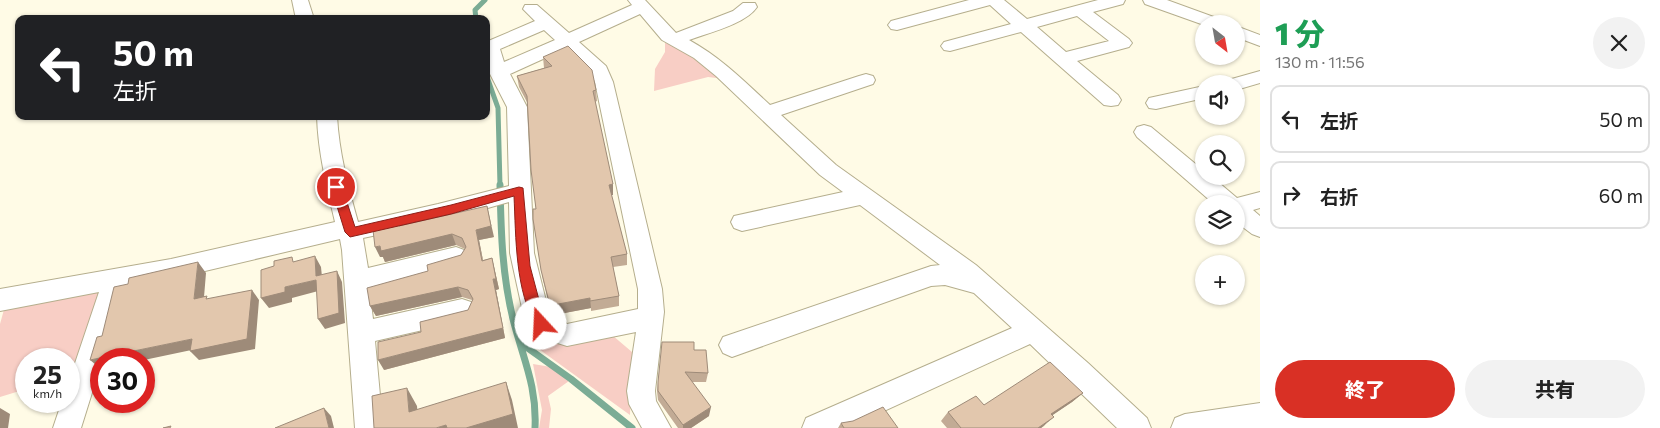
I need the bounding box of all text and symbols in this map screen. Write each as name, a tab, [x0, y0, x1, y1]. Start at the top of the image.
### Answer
text: 1 分	[1275, 14, 1325, 51]
north arrow	[1195, 15, 1245, 65]
map controls	[1195, 15, 1245, 305]
button: close	[1593, 17, 1645, 69]
text: 50 m	[113, 30, 194, 73]
icon: left	[30, 35, 95, 100]
text: 130 m · 11:56	[1275, 52, 1365, 71]
button: sound	[1195, 75, 1245, 125]
text: 左折	[113, 77, 157, 104]
icon: left	[1277, 105, 1305, 133]
text: 50 m	[1599, 108, 1643, 131]
text: 左折	[1320, 109, 1358, 132]
button: search	[1195, 135, 1245, 185]
pin	[315, 166, 357, 208]
icon: arrive	[322, 173, 350, 201]
icon: right	[1277, 181, 1305, 209]
text: 60 m	[1599, 184, 1643, 207]
text: 右折	[1320, 185, 1358, 208]
button: layers	[1195, 195, 1245, 245]
button: +	[1195, 255, 1245, 305]
position arrow	[514, 297, 566, 349]
speed limit sign: 30	[90, 348, 155, 413]
text: 25	[33, 359, 62, 389]
button: 終了	[1275, 360, 1455, 418]
button: 共有	[1465, 360, 1645, 418]
text: km/h	[33, 386, 62, 400]

